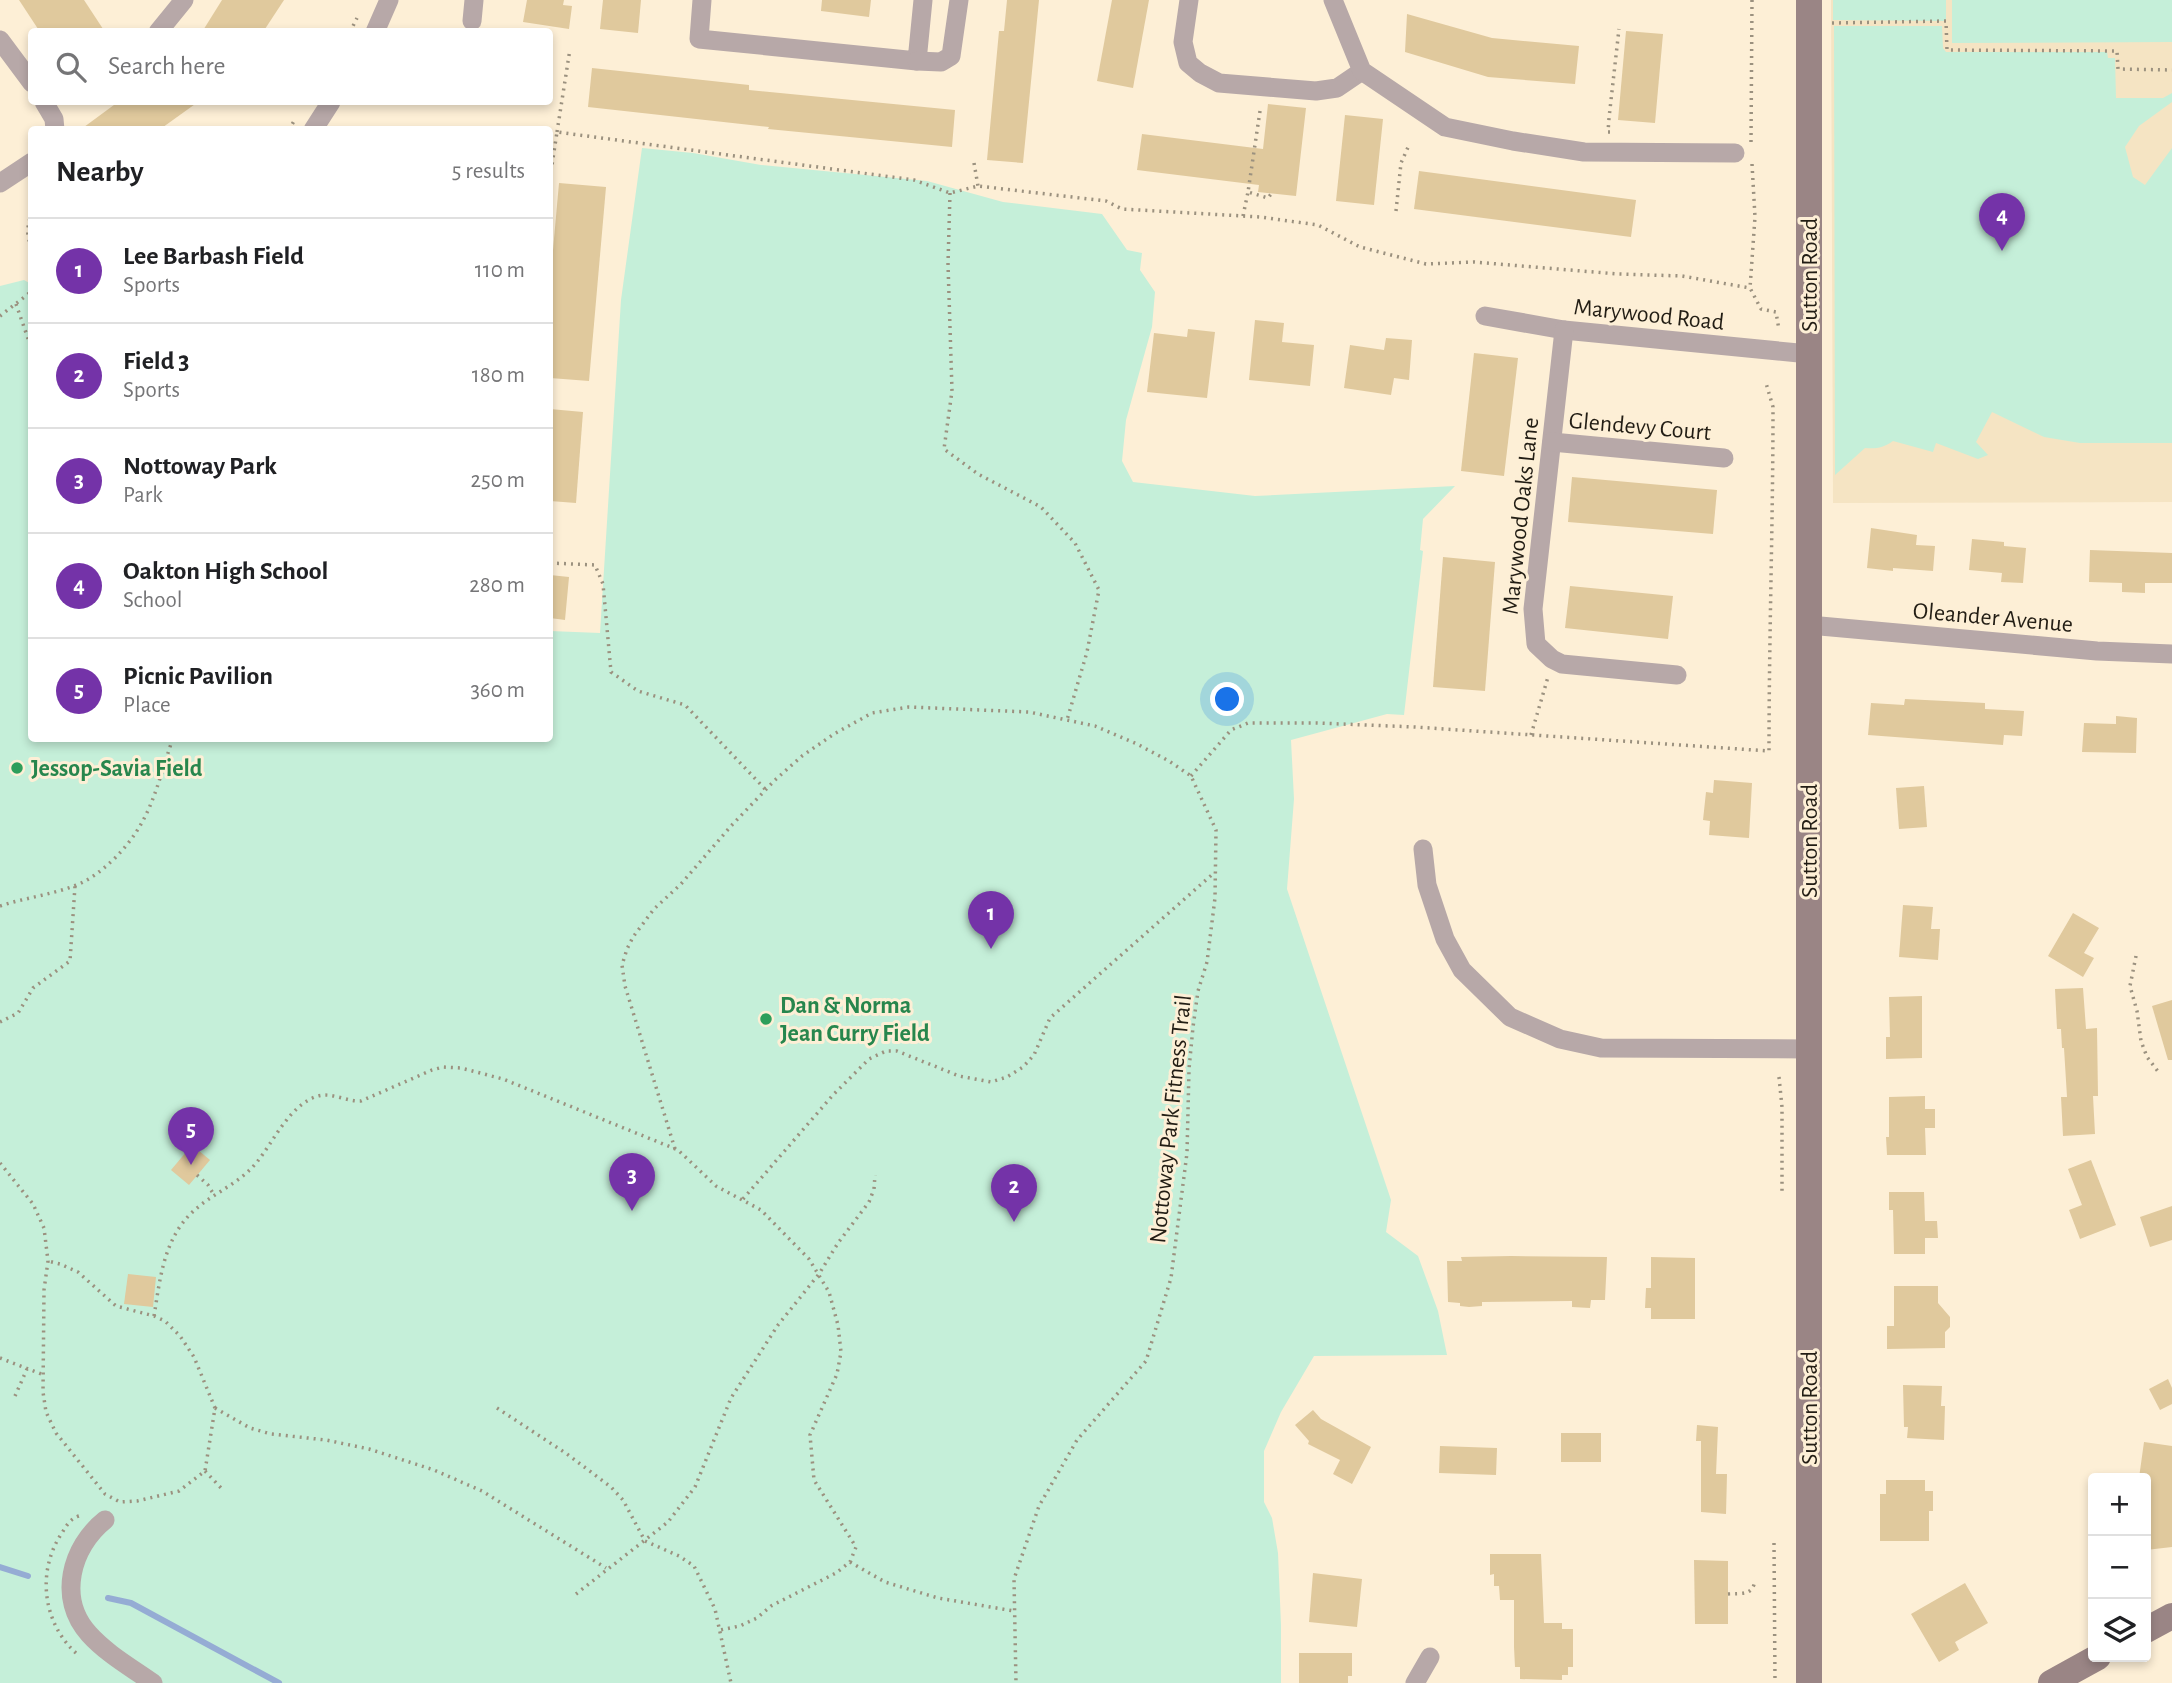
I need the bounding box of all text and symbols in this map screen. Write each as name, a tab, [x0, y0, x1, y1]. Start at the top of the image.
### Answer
search box	[28, 28, 553, 105]
icon: search	[52, 48, 90, 86]
text: Search here	[108, 53, 226, 79]
text: Nearby	[56, 157, 144, 187]
text: 5 results	[452, 160, 525, 183]
pin: 4	[1979, 193, 2025, 251]
street label: Sutton Road	[1798, 218, 1822, 332]
text: Lee Barbash Field	[123, 243, 304, 269]
text: 1	[75, 259, 83, 282]
text: 110 m	[475, 259, 525, 282]
text: Sports	[123, 274, 180, 297]
street label: Marywood Road	[1572, 295, 1725, 335]
text: Field 3	[123, 348, 189, 374]
text: 2	[74, 364, 84, 387]
text: 180 m	[472, 364, 525, 387]
text: Sports	[123, 379, 180, 402]
street label: Glendevy Court	[1568, 409, 1712, 445]
street label: Marywood Oaks Lane	[1499, 416, 1543, 616]
text: Nottoway Park	[123, 453, 277, 479]
text: 3	[74, 469, 84, 492]
text: 250 m	[471, 469, 525, 492]
text: Park	[123, 484, 163, 507]
text: Oakton High School	[123, 558, 328, 584]
text: 4	[73, 574, 85, 597]
text: 280 m	[469, 574, 525, 597]
text: School	[123, 589, 182, 612]
street label: Oleander Avenue	[1912, 599, 2074, 637]
text: Picnic Pavilion	[123, 663, 273, 689]
text: 5	[74, 679, 84, 702]
text: 360 m	[470, 679, 525, 702]
your location	[1210, 682, 1244, 716]
text: Place	[123, 694, 171, 717]
place label: Jessop-Savia Field	[31, 757, 203, 781]
marker: Jessop-Savia Field	[9, 760, 25, 776]
street label: Sutton Road	[1798, 784, 1822, 898]
pin: 1	[968, 891, 1014, 949]
place label: Dan & Norma Jean Curry Field	[780, 994, 930, 1046]
street label: Nottoway Park Fitness Trail	[1146, 994, 1196, 1245]
marker: Dan & Norma Jean Curry Field	[758, 1011, 774, 1027]
pin: 5	[168, 1107, 214, 1165]
pin: 3	[609, 1153, 655, 1211]
pin: 2	[991, 1164, 1037, 1222]
street label: Sutton Road	[1798, 1351, 1822, 1465]
map controls	[2088, 1473, 2151, 1662]
button: +	[2088, 1473, 2151, 1536]
button: −	[2088, 1536, 2151, 1599]
button: layers	[2088, 1599, 2151, 1662]

